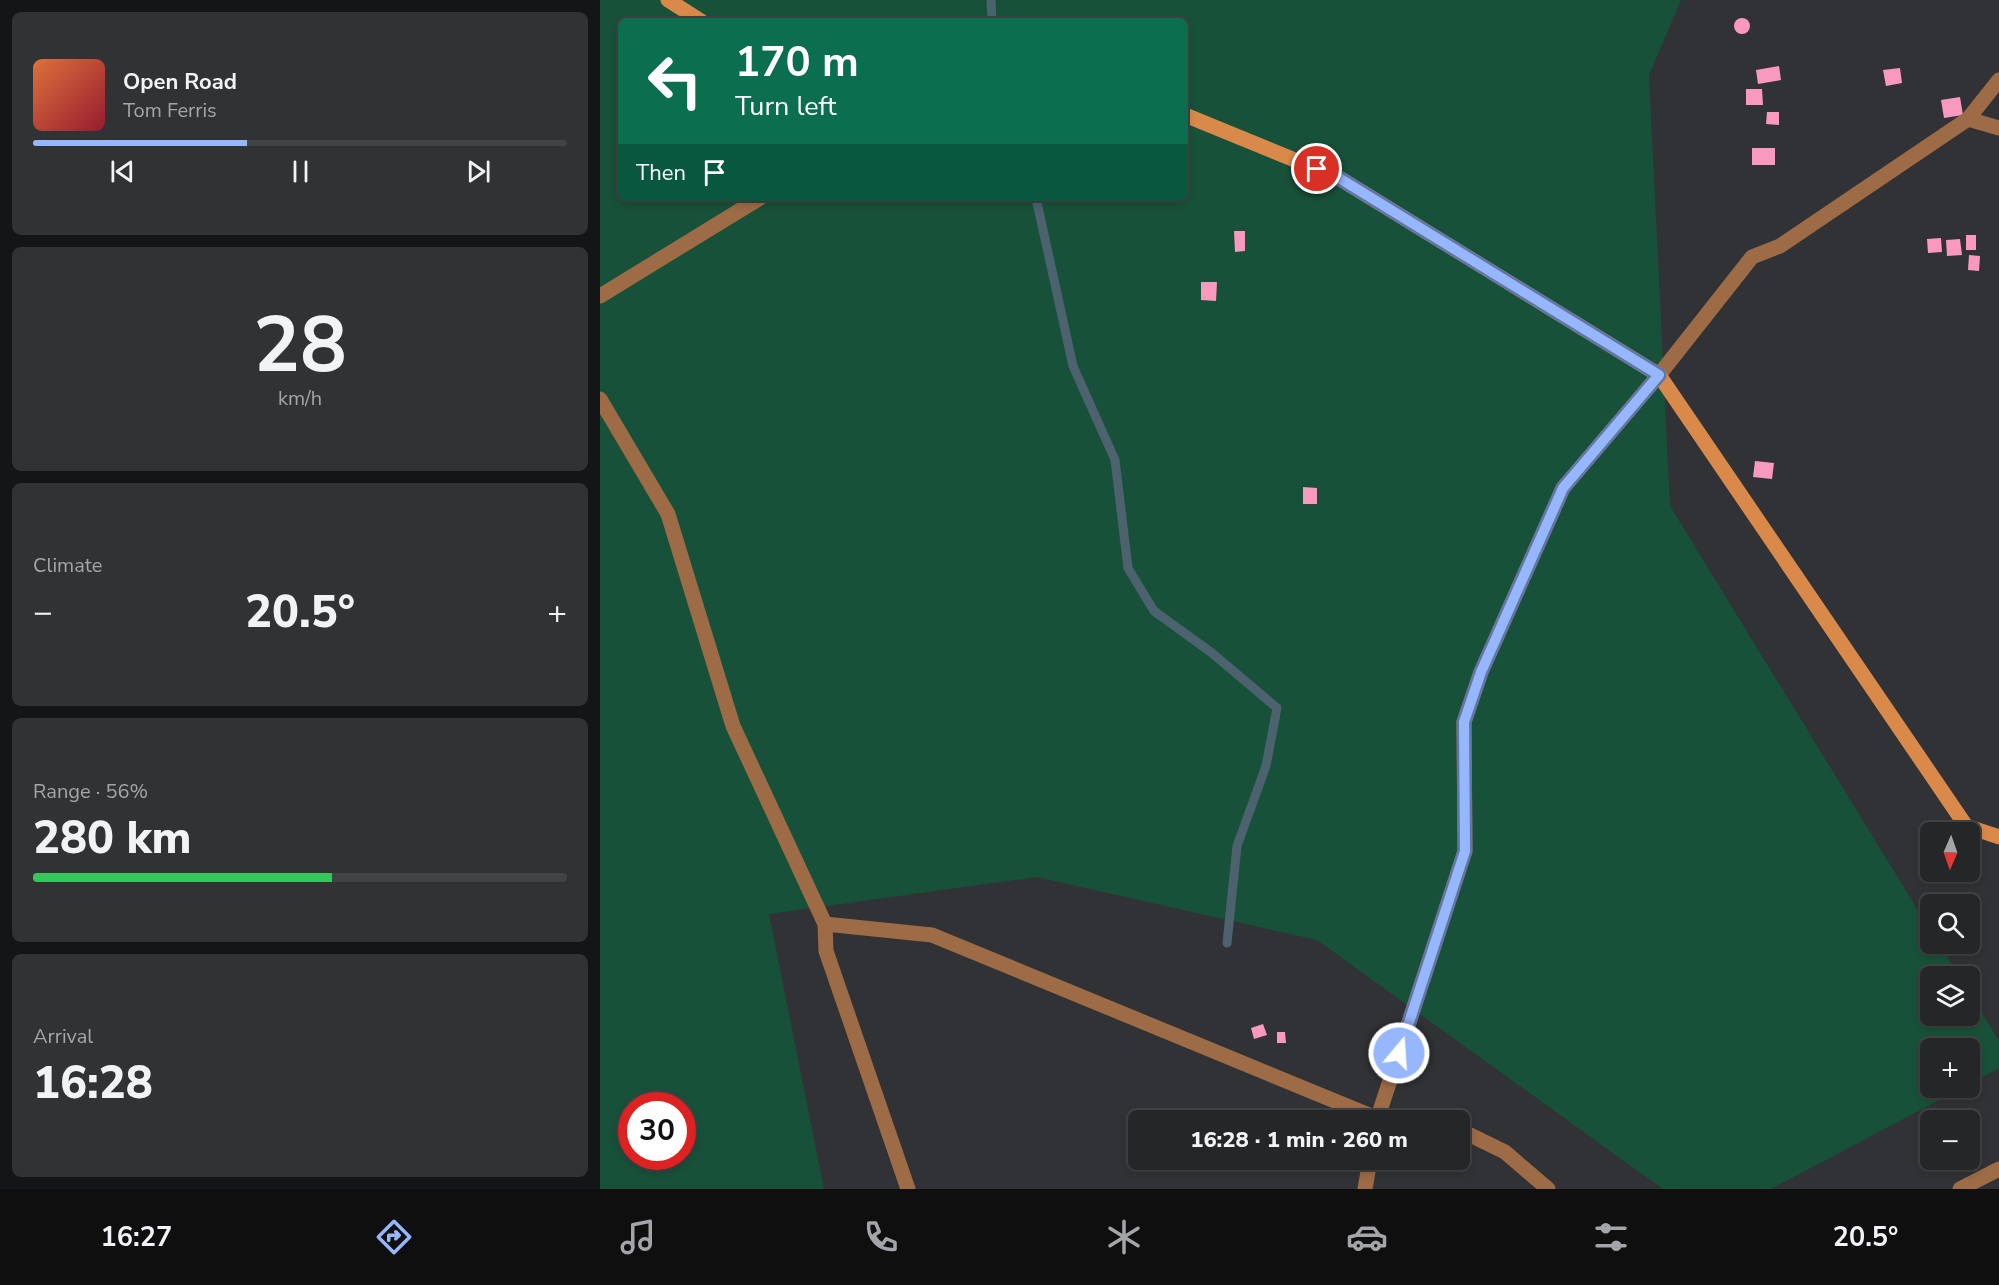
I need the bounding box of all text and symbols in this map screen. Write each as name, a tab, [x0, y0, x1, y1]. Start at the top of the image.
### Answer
text: 170 m	[735, 34, 859, 91]
icon: left	[636, 42, 714, 120]
text: Open Road	[123, 67, 237, 97]
text: Turn left	[735, 88, 836, 125]
text: Tom Ferris	[123, 97, 217, 124]
pin	[1291, 143, 1342, 194]
icon: arrive	[1300, 152, 1333, 185]
icon: previous	[106, 155, 139, 188]
icon: pause	[284, 155, 317, 188]
icon: next	[462, 155, 495, 188]
icon: arrive	[698, 156, 731, 189]
text: Then	[636, 158, 686, 188]
text: 28	[253, 292, 347, 399]
text: km/h	[278, 385, 322, 412]
text: Climate	[33, 552, 102, 579]
text: 20.5°	[245, 582, 355, 643]
text: −	[33, 590, 53, 635]
text: +	[547, 590, 567, 635]
text: Range · 56%	[33, 778, 148, 805]
text: 280 km	[33, 808, 192, 869]
north arrow	[1920, 822, 1980, 882]
map controls	[1920, 822, 1980, 1170]
button: search	[1920, 894, 1980, 954]
button: layers	[1920, 966, 1980, 1026]
position arrow	[1367, 1021, 1431, 1085]
text: Arrival	[33, 1023, 93, 1050]
button: +	[1920, 1038, 1980, 1098]
text: 16:28	[33, 1053, 153, 1114]
speed limit sign: 30	[618, 1092, 696, 1170]
button: −	[1920, 1110, 1980, 1170]
text: 16:28 · 1 min · 260 m	[1190, 1125, 1408, 1155]
icon: directions	[373, 1216, 415, 1258]
icon: music	[617, 1216, 659, 1258]
icon: phone	[860, 1216, 902, 1258]
icon: climate	[1103, 1216, 1145, 1258]
icon: car	[1346, 1216, 1388, 1258]
icon: filters	[1590, 1216, 1632, 1258]
text: 16:27	[101, 1219, 172, 1256]
text: 20.5°	[1833, 1219, 1898, 1256]

